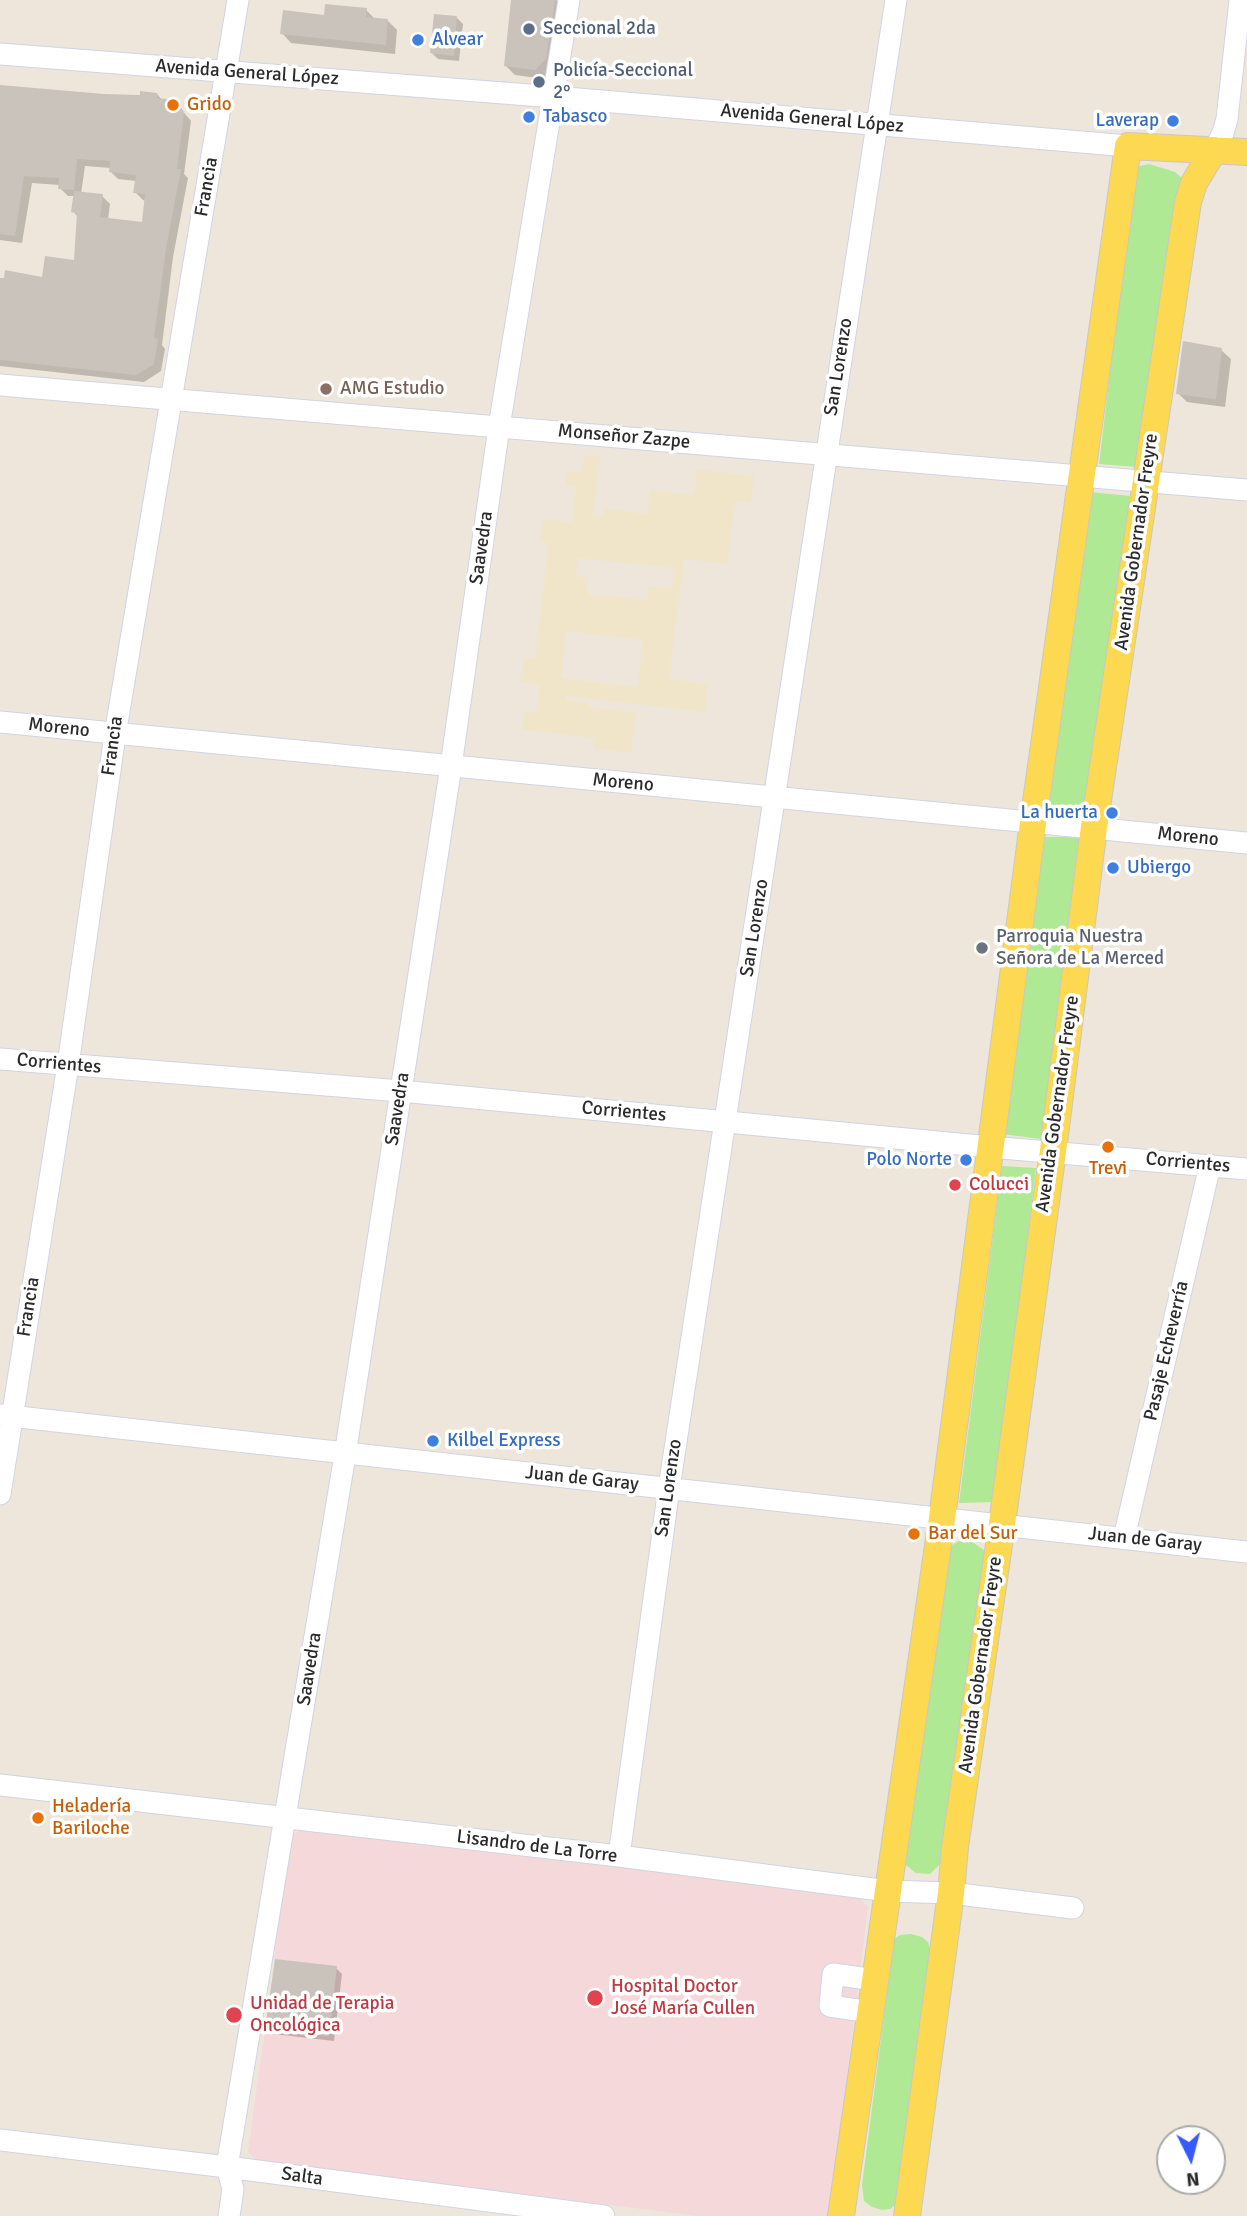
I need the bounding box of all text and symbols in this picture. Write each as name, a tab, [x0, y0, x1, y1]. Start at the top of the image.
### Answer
place label: Seccional 2da	[543, 18, 656, 40]
marker: Seccional 2da	[521, 21, 537, 37]
place label: Alvear	[432, 29, 483, 51]
marker: Alvear	[410, 32, 426, 48]
street label: Avenida General López	[155, 55, 339, 91]
place label: Policía-Seccional 2°	[553, 60, 693, 104]
marker: Policía-Seccional 2°	[531, 74, 547, 90]
place label: Grido	[187, 94, 232, 116]
marker: Grido	[165, 97, 181, 113]
street label: Avenida General López	[719, 100, 905, 138]
place label: Tabasco	[543, 106, 607, 128]
marker: Tabasco	[521, 109, 537, 125]
place label: Laverap	[1095, 110, 1159, 132]
marker: Laverap	[1165, 113, 1181, 129]
street label: Francia	[191, 155, 223, 219]
street label: San Lorenzo	[820, 317, 858, 417]
place label: AMG Estudio	[340, 378, 445, 400]
marker: AMG Estudio	[318, 381, 334, 397]
street label: Monseñor Zazpe	[557, 420, 691, 454]
street label: Avenida Gobernador Freyre	[1110, 432, 1164, 652]
street label: Saavedra	[466, 510, 498, 586]
street label: Moreno	[27, 713, 91, 743]
street label: Francia	[98, 715, 128, 777]
street label: Moreno	[591, 769, 655, 797]
place label: La huerta	[1021, 802, 1098, 824]
marker: La huerta	[1104, 805, 1120, 821]
street label: Moreno	[1156, 822, 1220, 852]
place label: Ubiergo	[1127, 857, 1191, 879]
marker: Ubiergo	[1105, 860, 1121, 876]
street label: San Lorenzo	[736, 878, 774, 978]
place label: Parroquia Nuestra Señora de La Merced	[996, 926, 1164, 970]
marker: Parroquia Nuestra Señora de La Merced	[974, 940, 990, 956]
street label: Avenida Gobernador Freyre	[1031, 994, 1085, 1214]
street label: Corrientes	[16, 1049, 102, 1079]
street label: Saavedra	[381, 1071, 415, 1147]
street label: Corrientes	[581, 1097, 667, 1127]
marker: Trevi	[1100, 1139, 1116, 1155]
street label: Corrientes	[1145, 1148, 1231, 1178]
place label: Polo Norte	[866, 1149, 952, 1171]
marker: Polo Norte	[958, 1152, 974, 1168]
place label: Trevi	[1089, 1158, 1127, 1180]
place label: Colucci	[969, 1174, 1029, 1196]
marker: Colucci	[947, 1177, 963, 1193]
street label: Francia	[13, 1275, 45, 1339]
street label: Pasaje Echeverría	[1140, 1279, 1194, 1423]
place label: Kilbel Express	[447, 1430, 561, 1452]
marker: Kilbel Express	[425, 1433, 441, 1449]
street label: San Lorenzo	[651, 1438, 687, 1538]
street label: Juan de Garay	[524, 1462, 640, 1496]
place label: Bar del Sur	[928, 1523, 1018, 1545]
street label: Juan de Garay	[1087, 1523, 1203, 1557]
marker: Bar del Sur	[906, 1526, 922, 1542]
street label: Avenida Gobernador Freyre	[954, 1555, 1008, 1775]
street label: Saavedra	[293, 1631, 327, 1707]
place label: Heladería Bariloche	[52, 1796, 131, 1840]
marker: Heladería Bariloche	[30, 1810, 46, 1826]
street label: Lisandro de La Torre	[455, 1826, 619, 1868]
place label: Hospital Doctor José María Cullen	[611, 1976, 755, 2020]
marker: Hospital Doctor José María Cullen	[585, 1988, 605, 2008]
place label: Unidad de Terapia Oncológica	[250, 1993, 394, 2037]
marker: Unidad de Terapia Oncológica	[224, 2005, 244, 2025]
north arrow	[1156, 2125, 1226, 2195]
street label: Salta	[280, 2163, 324, 2191]
text: N	[1185, 2166, 1201, 2192]

